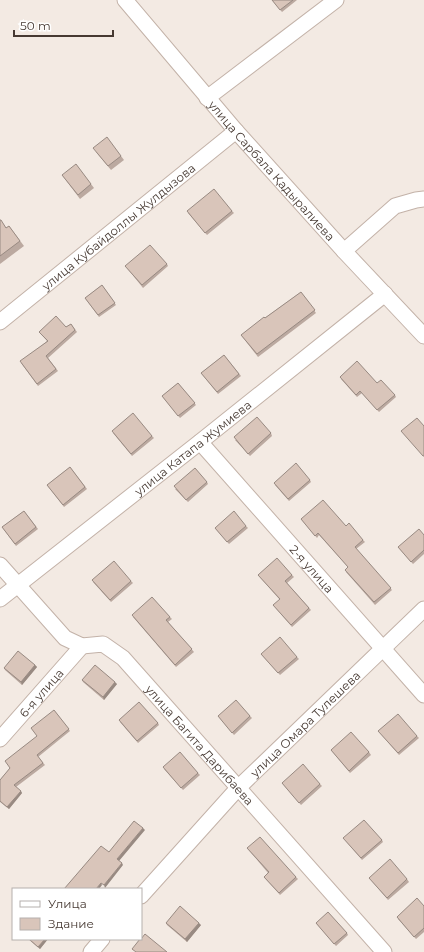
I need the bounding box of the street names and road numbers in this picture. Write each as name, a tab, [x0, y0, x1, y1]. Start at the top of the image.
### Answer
street label: улица Сарбала Қадыралиева	[205, 96, 338, 244]
street label: улица Кубайдоллы Жулдызова	[38, 160, 198, 294]
street label: улица Катапа Жумиева	[130, 397, 254, 499]
street label: 2-я улица	[287, 541, 337, 596]
street label: 6-я улица	[16, 665, 66, 720]
street label: улица Омара Тулешева	[246, 667, 363, 781]
street label: улица Багита Дарибаева	[142, 681, 257, 808]

